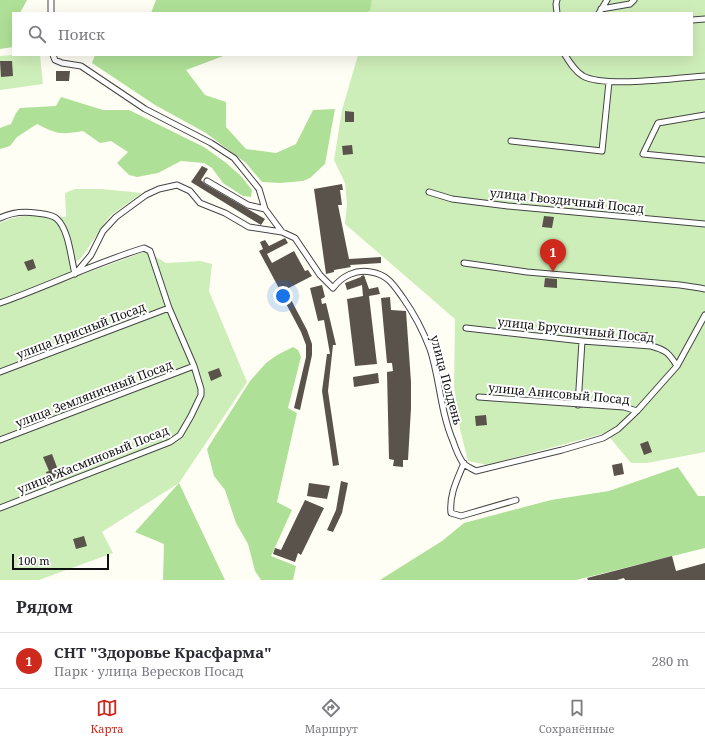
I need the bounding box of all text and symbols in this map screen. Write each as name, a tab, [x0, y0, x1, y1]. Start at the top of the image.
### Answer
search box	[12, 12, 693, 56]
icon: search	[26, 23, 48, 45]
text: Поиск	[58, 24, 105, 44]
street label: улица Гвоздичный Посад	[489, 184, 645, 217]
pin: 1	[540, 239, 566, 272]
your location	[273, 286, 293, 306]
street label: улица Ирисный Посад	[14, 298, 148, 363]
street label: улица Брусничный Посад	[497, 313, 655, 346]
street label: улица Полдень	[426, 333, 467, 427]
street label: улица Земляничный Посад	[13, 356, 175, 431]
street label: улица Анисовый Посад	[488, 379, 630, 408]
street label: улица Жасминовый Посад	[15, 421, 171, 498]
scale bar	[12, 552, 109, 571]
text: 100 m	[18, 553, 50, 568]
text: Рядом	[16, 595, 73, 618]
text: СНТ "Здоровье Красфарма"	[54, 642, 272, 662]
text: 1	[25, 652, 33, 670]
text: 280 m	[652, 652, 689, 670]
text: Парк · улица Вересков Посад	[54, 662, 244, 680]
tab: Карта	[91, 697, 124, 736]
tab: Маршрут	[305, 697, 358, 736]
tab: Сохранённые	[539, 697, 614, 736]

